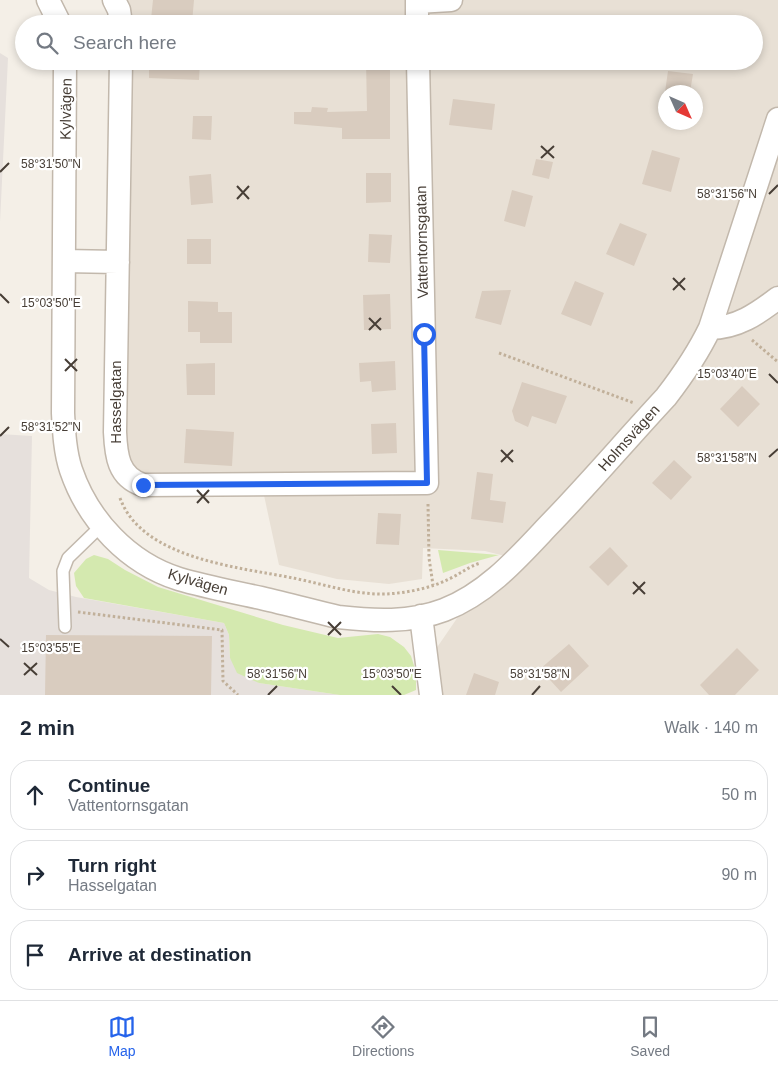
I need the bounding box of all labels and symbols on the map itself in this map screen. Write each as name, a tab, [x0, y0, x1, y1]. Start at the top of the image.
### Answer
street label: Kylvägen	[56, 78, 75, 140]
north arrow	[658, 85, 703, 130]
text: 58°31'50"N	[21, 157, 81, 171]
street label: Vattentornsgatan	[412, 185, 431, 299]
text: 58°31'56"N	[697, 187, 757, 201]
text: 15°03'50"E	[21, 296, 81, 310]
route start	[413, 323, 436, 346]
street label: Hasselgatan	[107, 360, 124, 444]
text: 15°03'40"E	[697, 367, 757, 381]
street label: Holmsvägen	[594, 401, 663, 474]
text: 58°31'52"N	[21, 420, 81, 434]
text: 58°31'58"N	[697, 451, 757, 465]
route end	[132, 474, 155, 497]
street label: Kylvägen	[166, 565, 230, 598]
text: 15°03'55"E	[21, 641, 81, 655]
text: 58°31'56"N	[247, 667, 307, 681]
text: 15°03'50"E	[362, 667, 422, 681]
text: 58°31'58"N	[510, 667, 570, 681]

